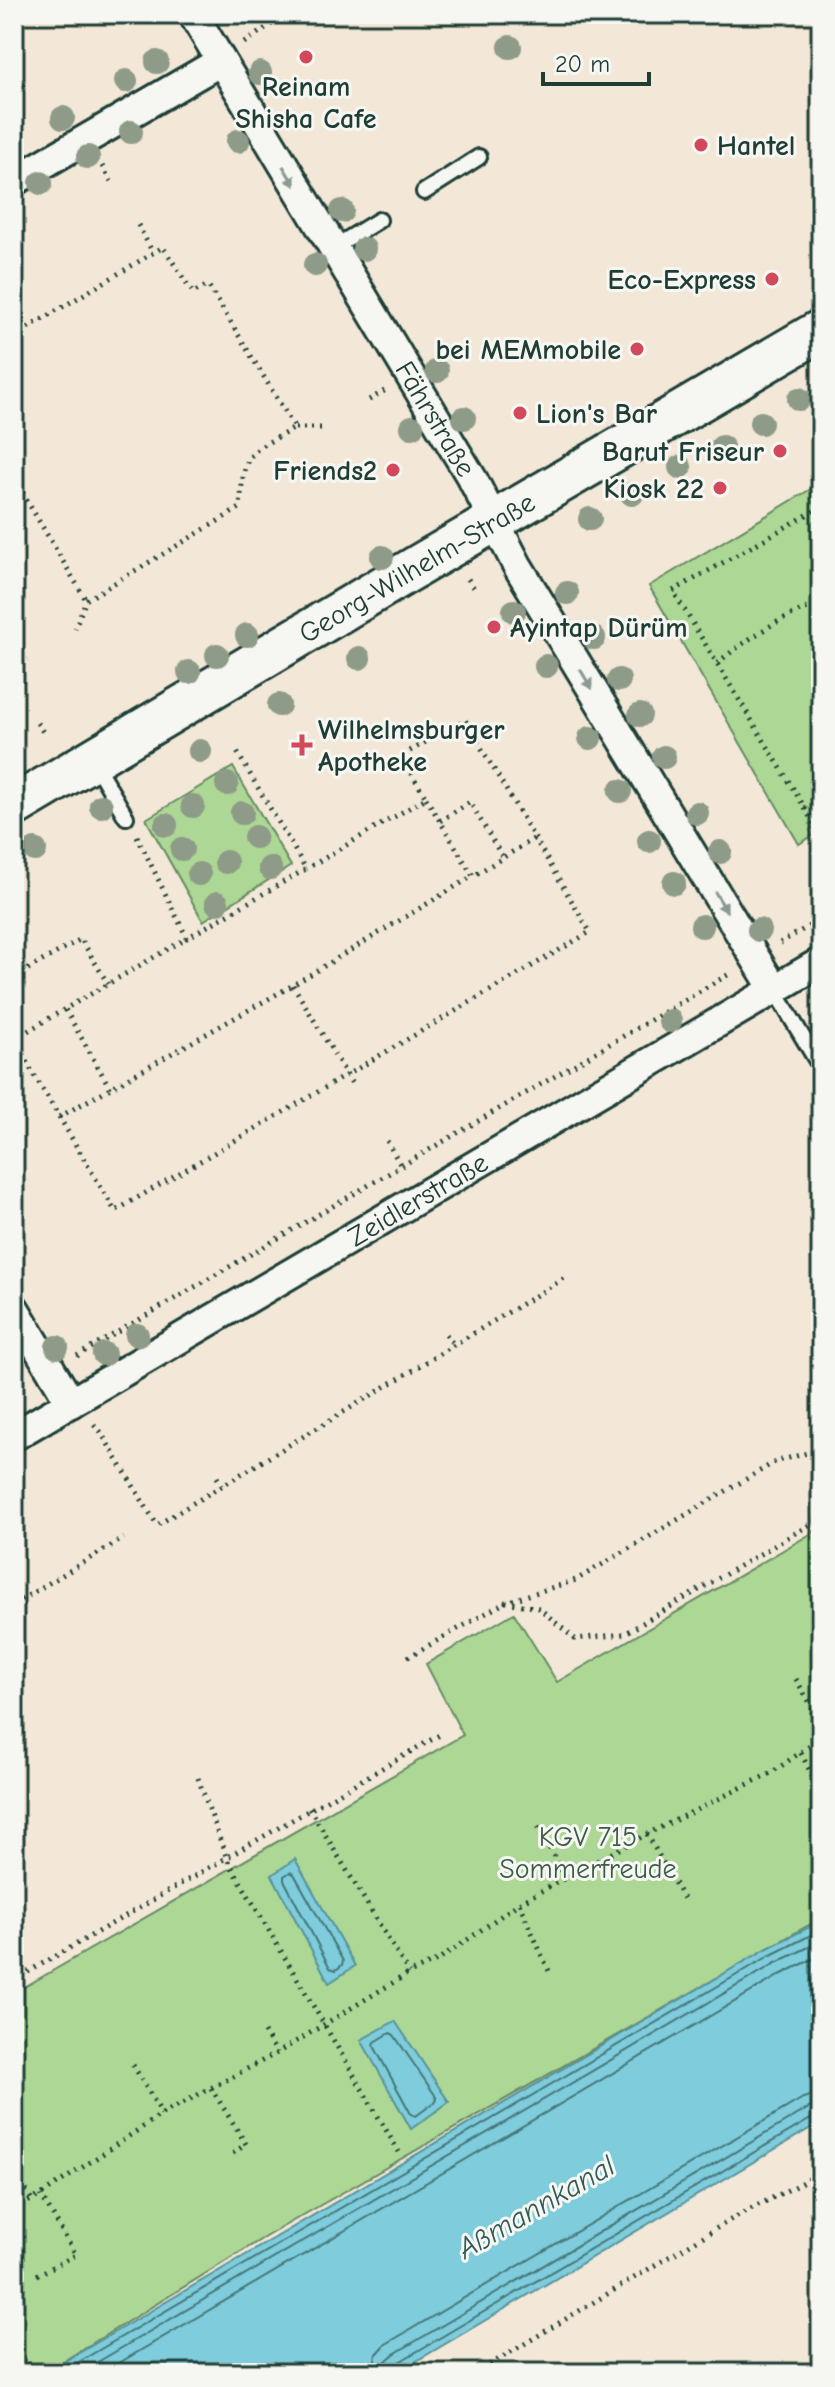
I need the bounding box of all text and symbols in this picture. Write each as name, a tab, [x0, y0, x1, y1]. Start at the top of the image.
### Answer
scale bar	[543, 36, 649, 86]
marker: Reinam Shisha Cafe	[297, 48, 315, 66]
text: 20 m	[555, 50, 610, 78]
place label: Reinam Shisha Cafe	[236, 71, 377, 135]
place label: Hantel	[717, 130, 795, 162]
marker: Hantel	[692, 136, 710, 154]
one-way arrow	[282, 165, 296, 187]
place label: Eco-Express	[607, 264, 756, 296]
marker: Eco-Express	[763, 270, 781, 288]
place label: bei MEMmobile	[435, 334, 621, 366]
marker: bei MEMmobile	[628, 340, 646, 358]
street label: Fährstraße	[388, 356, 482, 482]
place label: Lion's Bar	[536, 398, 658, 430]
marker: Lion's Bar	[511, 404, 529, 422]
place label: Barut Friseur	[602, 436, 765, 468]
marker: Barut Friseur	[771, 442, 789, 460]
place label: Friends2	[273, 455, 377, 487]
marker: Friends2	[384, 461, 402, 479]
place label: Kiosk 22	[604, 473, 704, 505]
marker: Kiosk 22	[711, 479, 729, 497]
street label: Georg-Wilhelm-Straße	[293, 486, 541, 650]
place label: Ayintap Dürüm	[510, 612, 688, 644]
marker: Ayintap Dürüm	[485, 618, 503, 636]
one-way arrow	[579, 668, 593, 690]
place label: Wilhelmsburger Apotheke	[318, 714, 505, 778]
marker: Wilhelmsburger Apotheke	[293, 736, 311, 754]
one-way arrow	[714, 891, 729, 912]
street label: Zeidlerstraße	[343, 1146, 494, 1253]
park label: KGV 715 Sommerfreude	[499, 1821, 677, 1885]
water label: Aßmannkanal	[451, 2148, 621, 2267]

